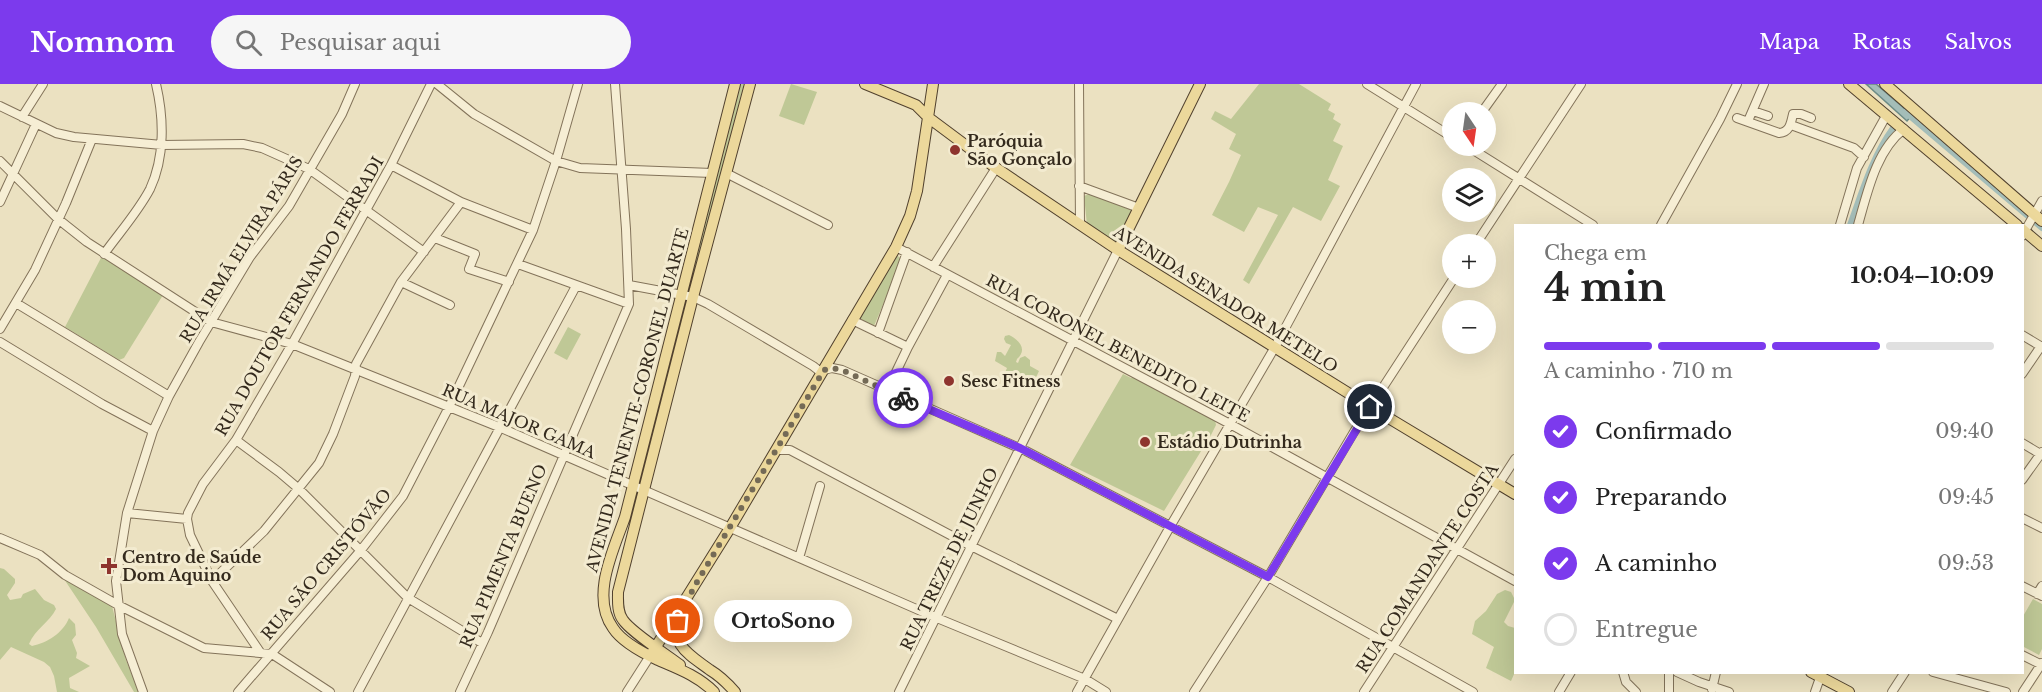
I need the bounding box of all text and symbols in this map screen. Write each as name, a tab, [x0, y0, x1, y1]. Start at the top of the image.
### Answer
search box	[211, 15, 631, 69]
text: Nomnom	[30, 25, 175, 60]
icon: search	[232, 26, 265, 59]
text: Pesquisar aqui	[280, 29, 441, 56]
text: Mapa	[1759, 29, 1819, 55]
text: Rotas	[1852, 29, 1912, 55]
text: Salvos	[1945, 29, 2012, 55]
north arrow	[1442, 102, 1496, 156]
map controls	[1442, 102, 1496, 354]
place label: Paróquia São Gonçalo	[967, 131, 1072, 169]
marker: Paróquia São Gonçalo	[948, 143, 962, 157]
street label: RUA IRMÃ ELVIRA PÁRIS	[174, 151, 307, 346]
street label: RUA DOUTOR FERNANDO FERRADI	[211, 153, 387, 439]
button: layers	[1442, 168, 1496, 222]
street label: AVENIDA SENADOR METELO	[1109, 221, 1342, 377]
street label: AVENIDA TENENTE-CORONEL DUARTE	[581, 226, 693, 575]
button: +	[1442, 234, 1496, 288]
text: Chega em	[1544, 241, 1647, 265]
text: 10:04–10:09	[1850, 262, 1994, 289]
text: 4 min	[1544, 263, 1666, 312]
street label: RUA CORONEL BENEDITO LEITE	[983, 270, 1253, 426]
button: −	[1442, 300, 1496, 354]
text: A caminho · 710 m	[1544, 359, 1733, 383]
courier	[873, 368, 933, 428]
place label: Sesc Fitness	[961, 371, 1061, 391]
marker: Sesc Fitness	[942, 374, 956, 388]
street label: RUA MAJOR GAMA	[439, 380, 599, 463]
pin	[1344, 381, 1395, 432]
icon: bike	[887, 382, 920, 415]
icon: home	[1353, 390, 1386, 423]
icon: check	[1544, 415, 1577, 448]
text: Confirmado	[1595, 418, 1732, 445]
text: 09:40	[1935, 419, 1994, 443]
place label: Estádio Dutrinha	[1157, 432, 1302, 452]
marker: Estádio Dutrinha	[1138, 435, 1152, 449]
street label: RUA COMANDANTE COSTA	[1352, 459, 1503, 676]
street label: RUA PIMENTA BUENO	[455, 461, 551, 651]
street label: RUA TREZE DE JUNHO	[896, 464, 1002, 654]
icon: check	[1544, 481, 1577, 514]
street label: RUA SÃO CRISTÓVÃO	[256, 484, 395, 644]
text: Preparando	[1595, 484, 1727, 511]
text: 09:45	[1938, 485, 1994, 509]
place label: Centro de Saúde Dom Aquino	[122, 547, 261, 585]
icon: check	[1544, 547, 1577, 580]
text: A caminho	[1595, 550, 1717, 577]
text: 09:53	[1937, 551, 1994, 575]
marker: Centro de Saúde Dom Aquino	[100, 557, 118, 575]
pin	[652, 595, 703, 646]
callout: OrtoSono	[714, 600, 852, 642]
icon: bag	[661, 604, 694, 637]
text: OrtoSono	[731, 609, 835, 633]
text: Entregue	[1595, 616, 1698, 643]

